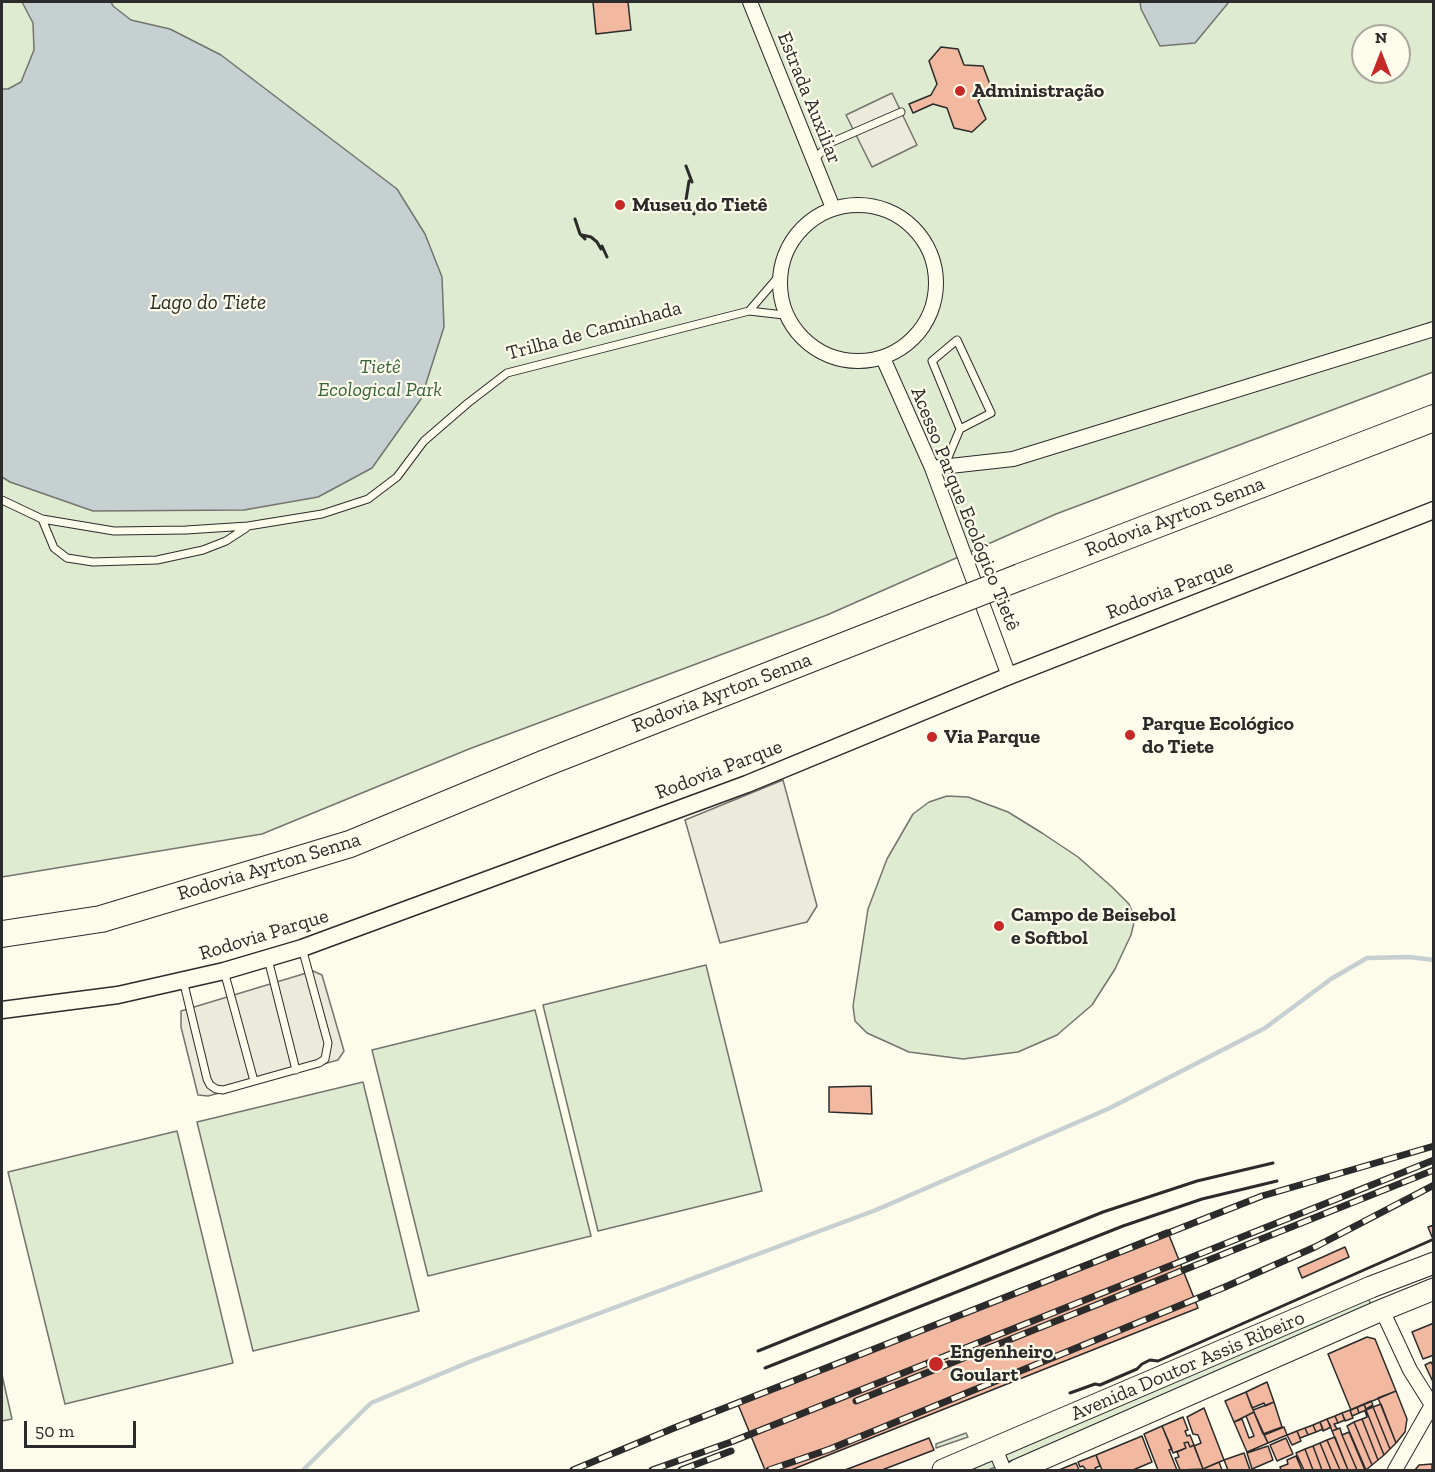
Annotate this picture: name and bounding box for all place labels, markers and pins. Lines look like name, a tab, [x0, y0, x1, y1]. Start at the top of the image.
place label: Administração	[972, 79, 1104, 103]
marker: Administração	[953, 84, 967, 98]
place label: Museu do Tietê	[632, 193, 767, 217]
marker: Museu do Tietê	[613, 198, 627, 212]
place label: Parque Ecológico do Tiete	[1142, 712, 1294, 759]
place label: Via Parque	[944, 725, 1040, 749]
marker: Parque Ecológico do Tiete	[1123, 728, 1137, 742]
marker: Via Parque	[925, 730, 939, 744]
place label: Campo de Beisebol e Softbol	[1011, 903, 1176, 950]
marker: Campo de Beisebol e Softbol	[992, 919, 1006, 933]
place label: Engenheiro Goulart	[950, 1340, 1053, 1387]
marker: Engenheiro Goulart	[927, 1355, 945, 1373]

